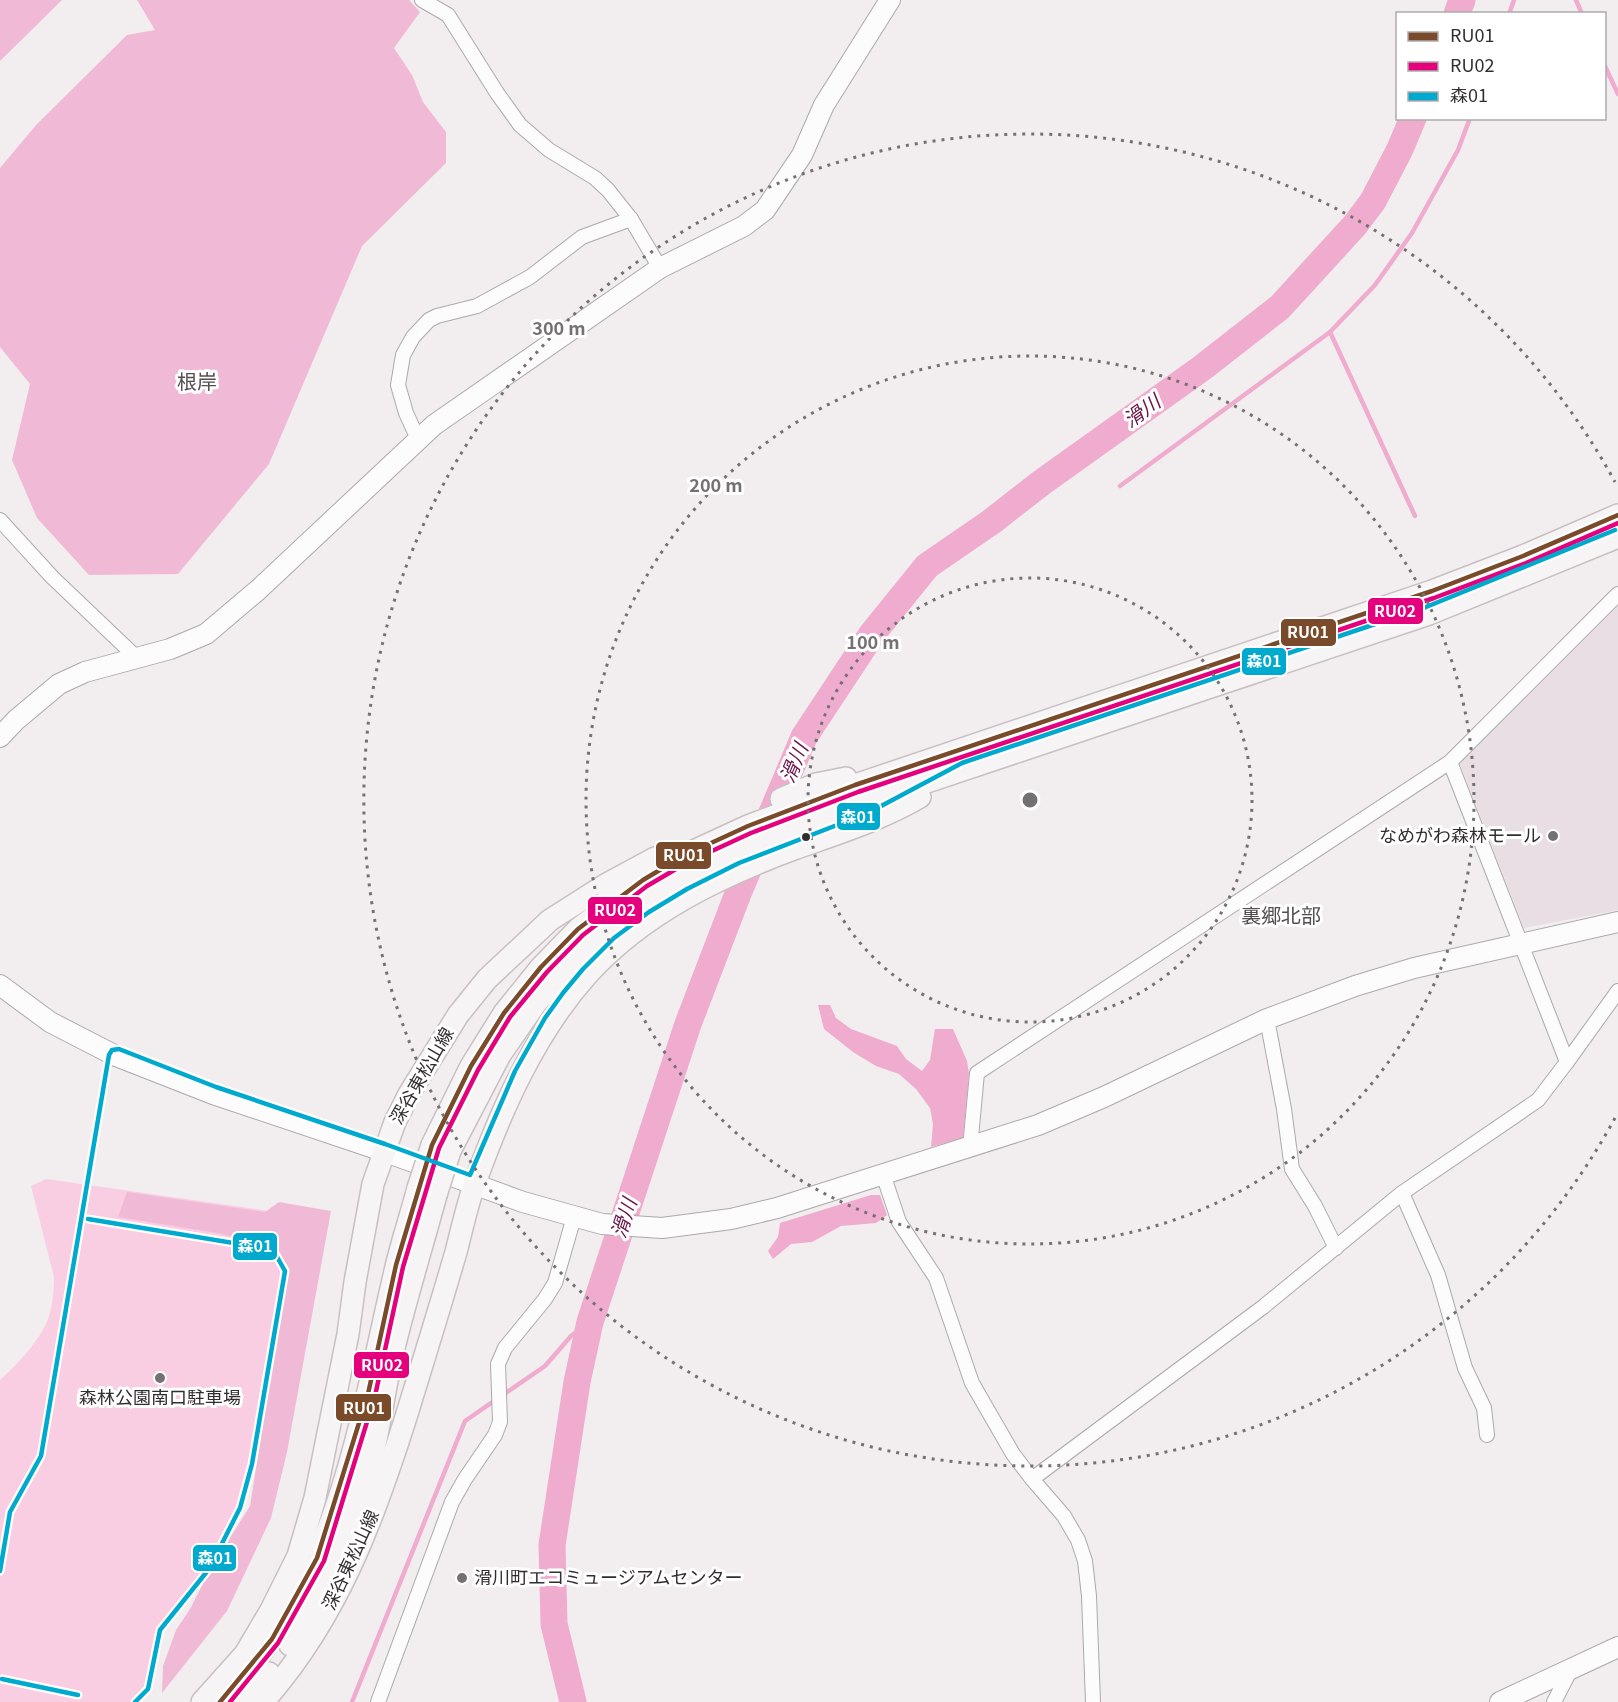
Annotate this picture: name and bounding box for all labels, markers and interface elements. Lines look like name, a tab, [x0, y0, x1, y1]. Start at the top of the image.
legend	[1396, 12, 1606, 120]
text: RU01	[1450, 21, 1494, 47]
text: RU02	[1450, 51, 1494, 77]
text: 森01	[1450, 81, 1488, 107]
text: 300 m	[532, 314, 586, 340]
district label: 根岸	[177, 366, 217, 395]
water label: 滑川	[1116, 385, 1167, 433]
text: 200 m	[689, 471, 743, 497]
line badge: RU02	[1367, 597, 1424, 625]
text: RU02	[1374, 598, 1416, 622]
line badge: RU01	[1280, 618, 1337, 647]
text: RU01	[1287, 619, 1329, 643]
text: 100 m	[846, 628, 900, 654]
line badge: 森01	[1241, 647, 1287, 676]
text: 森01	[1247, 648, 1281, 672]
water label: 滑川	[771, 736, 815, 786]
centre of rings	[1020, 790, 1040, 810]
line badge: 森01	[836, 802, 881, 831]
text: 森01	[841, 804, 875, 828]
place label: なめがわ森林モール	[1379, 821, 1541, 847]
marker: なめがわ森林モール	[1546, 829, 1560, 843]
unlabelled marker	[800, 831, 812, 843]
line badge: RU01	[655, 841, 712, 870]
text: RU01	[663, 842, 705, 866]
line badge: RU02	[587, 896, 643, 925]
text: RU02	[594, 897, 636, 921]
district label: 裏郷北部	[1241, 900, 1321, 929]
street label: 深谷東松山線	[382, 1022, 459, 1128]
water label: 滑川	[603, 1192, 643, 1241]
line badge: 森01	[232, 1232, 278, 1261]
text: 森01	[238, 1233, 272, 1257]
line badge: RU02	[353, 1351, 410, 1379]
text: RU02	[361, 1352, 403, 1376]
marker: 森林公園南口駐車場	[153, 1371, 167, 1385]
place label: 森林公園南口駐車場	[79, 1383, 241, 1409]
line badge: RU01	[335, 1393, 392, 1422]
text: RU01	[343, 1395, 385, 1419]
street label: 深谷東松山線	[315, 1505, 384, 1614]
line badge: 森01	[192, 1544, 237, 1572]
text: 森01	[198, 1545, 232, 1569]
place label: 滑川町エコミュージアムセンター	[474, 1563, 742, 1589]
marker: 滑川町エコミュージアムセンター	[455, 1571, 469, 1585]

